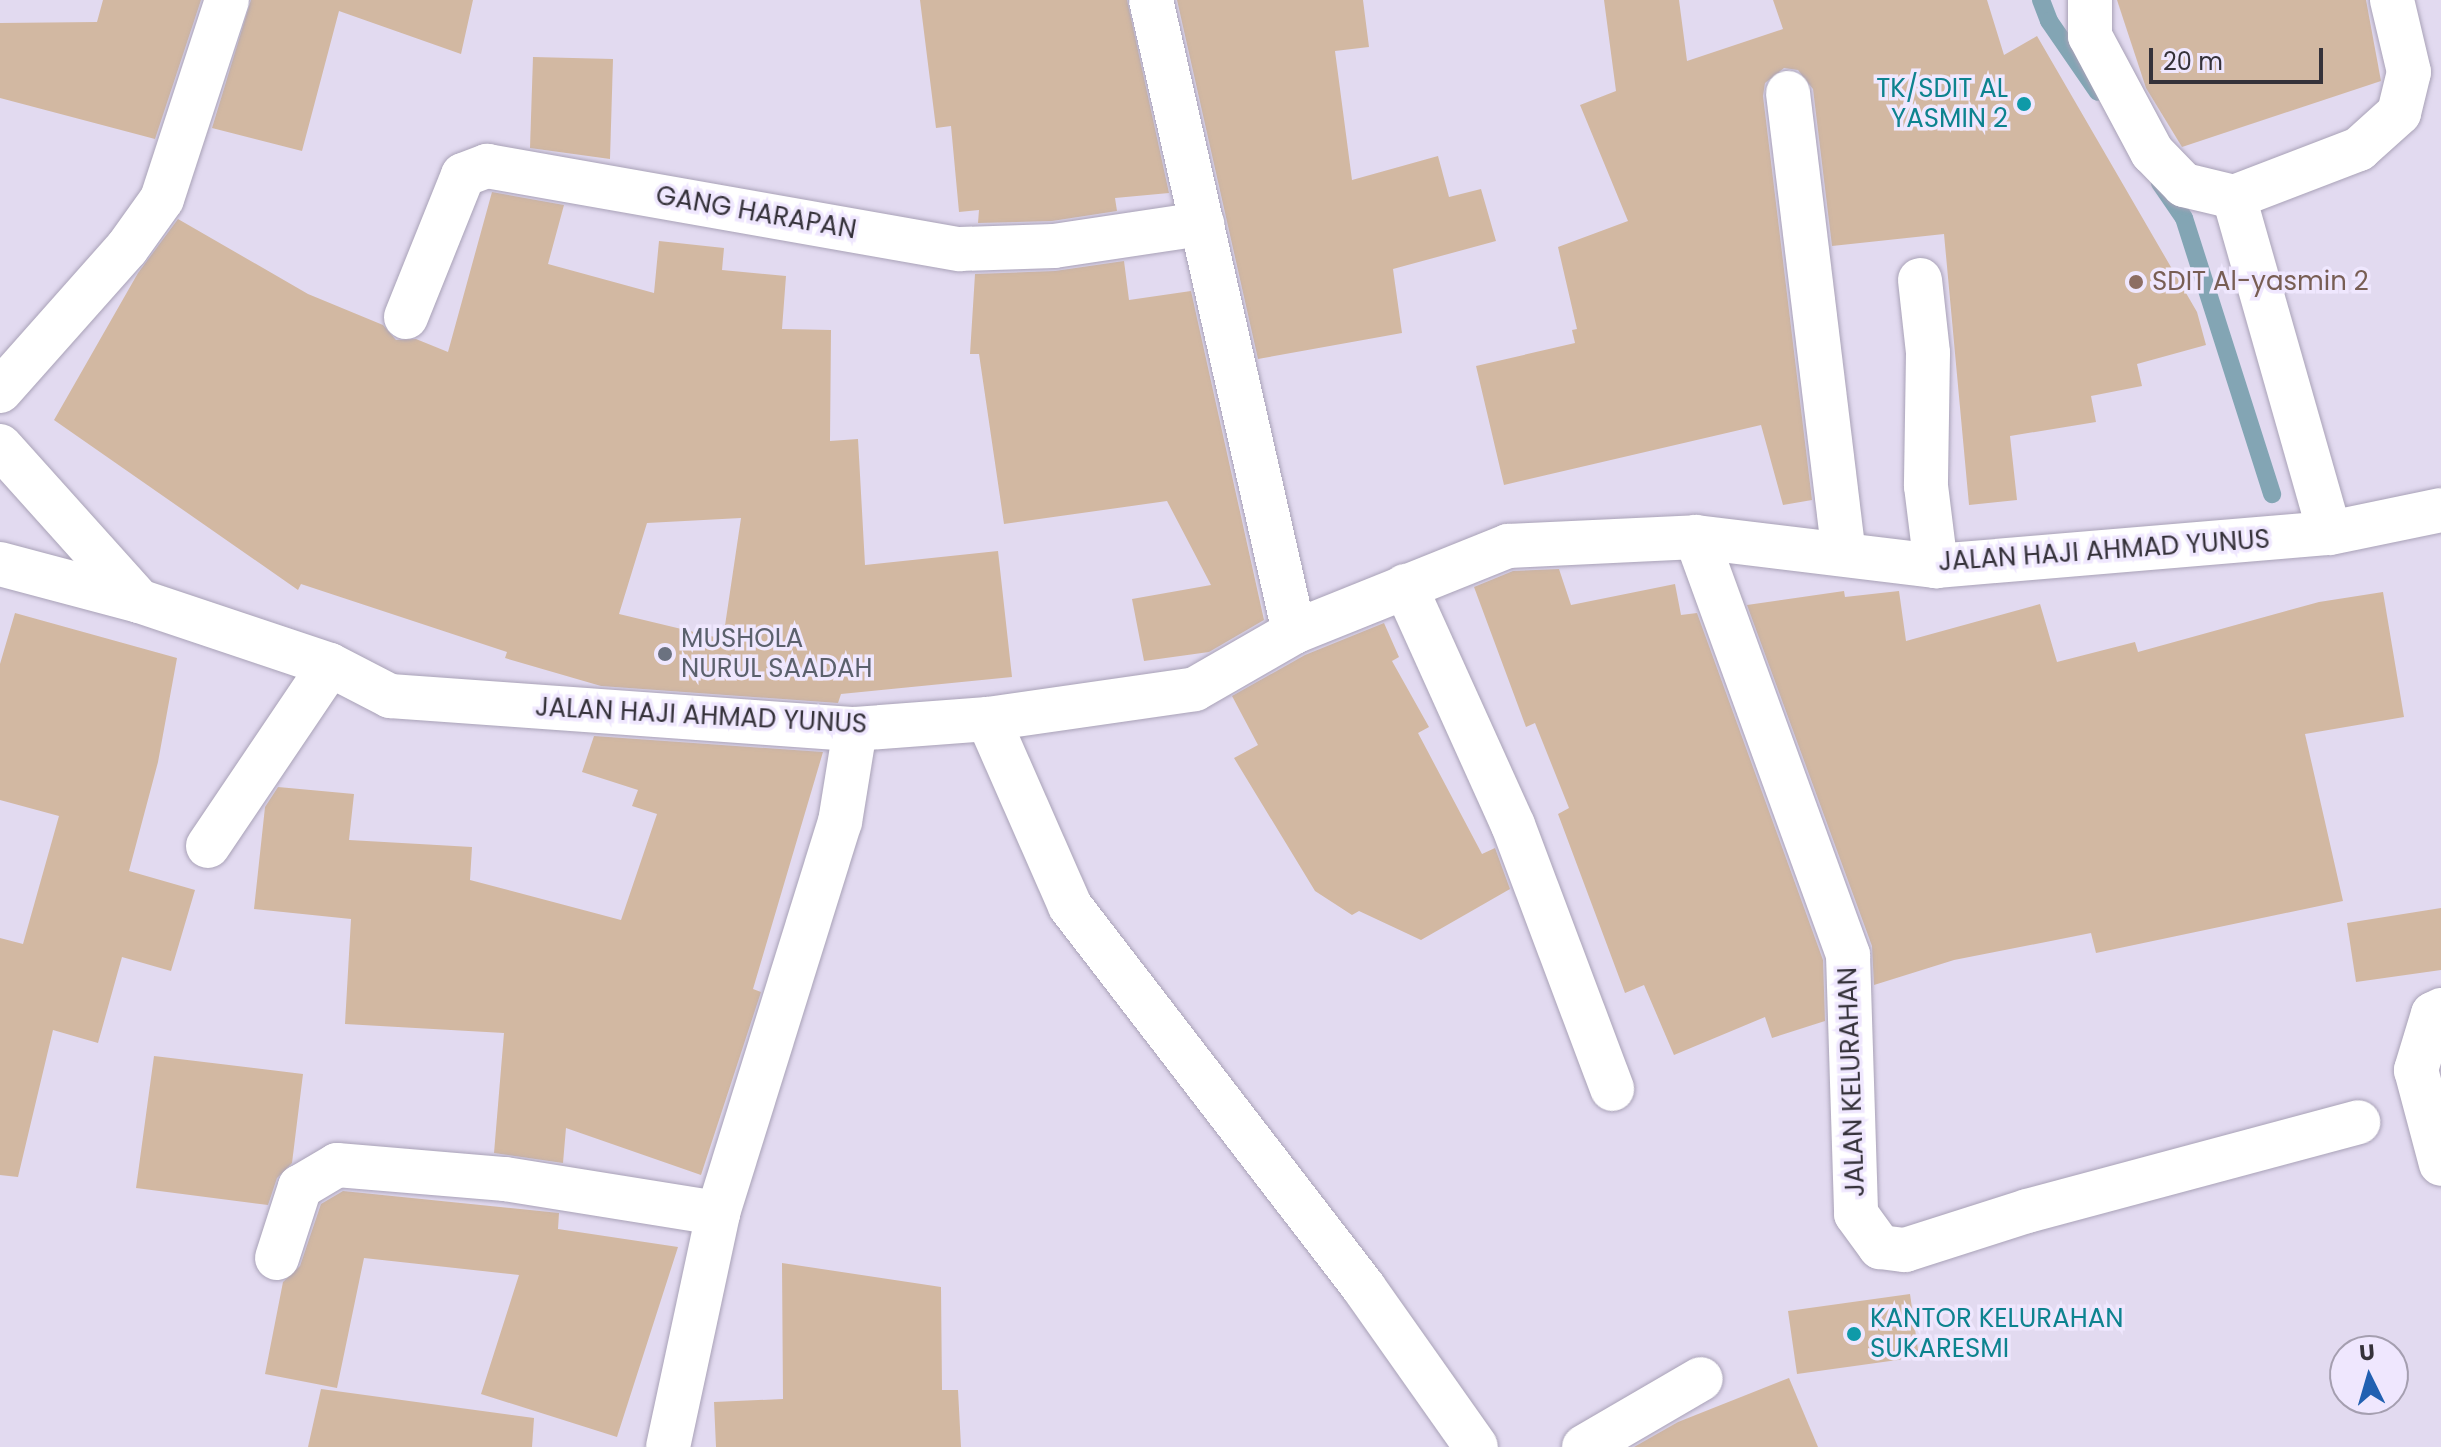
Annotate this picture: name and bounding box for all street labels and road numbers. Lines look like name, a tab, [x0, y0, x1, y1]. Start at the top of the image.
street label: GANG HARAPAN	[653, 180, 859, 246]
street label: JALAN HAJI AHMAD YUNUS	[1937, 524, 2271, 578]
street label: JALAN HAJI AHMAD YUNUS	[534, 692, 868, 740]
street label: JALAN KELURAHAN	[1832, 966, 1872, 1198]

